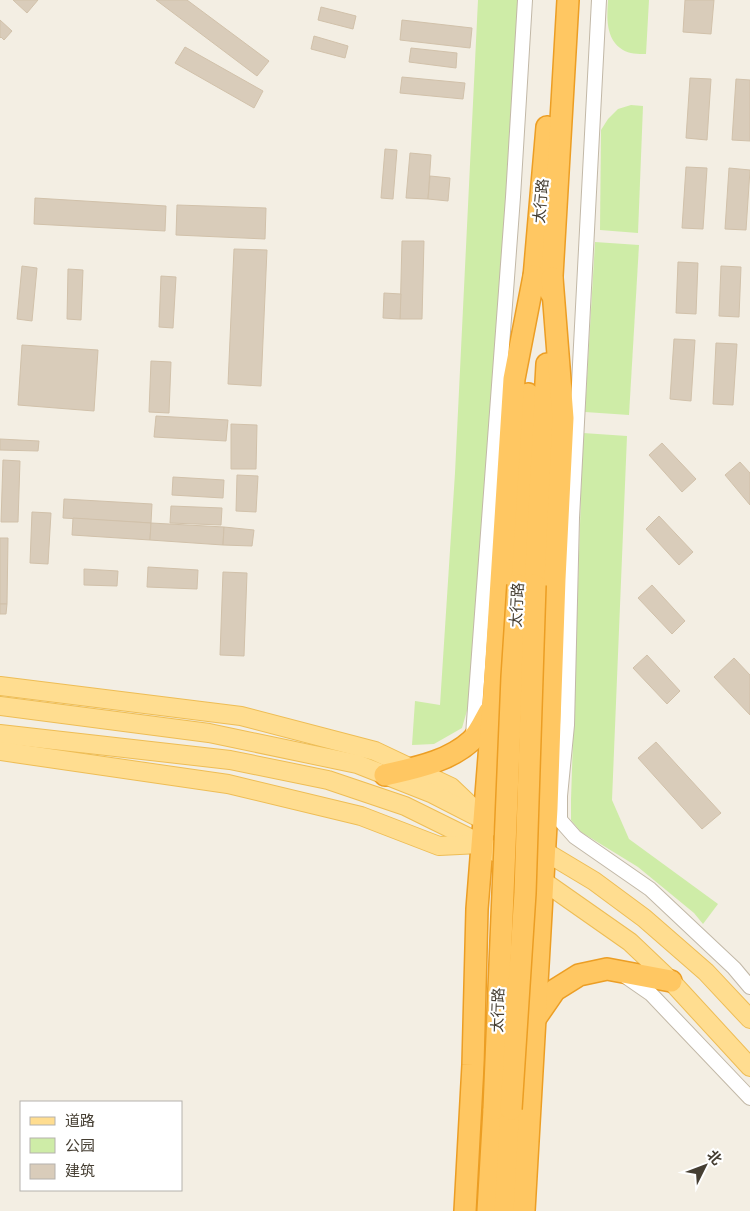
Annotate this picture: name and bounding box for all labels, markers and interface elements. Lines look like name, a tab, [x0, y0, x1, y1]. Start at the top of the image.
street label: 太行路	[530, 178, 552, 224]
street label: 太行路	[507, 582, 527, 628]
street label: 太行路	[488, 987, 508, 1033]
legend	[20, 1101, 182, 1191]
text: 道路	[65, 1112, 95, 1130]
text: 公园	[65, 1137, 95, 1155]
north arrow	[680, 1141, 730, 1191]
text: 北	[703, 1147, 725, 1169]
text: 建筑	[65, 1162, 95, 1180]

